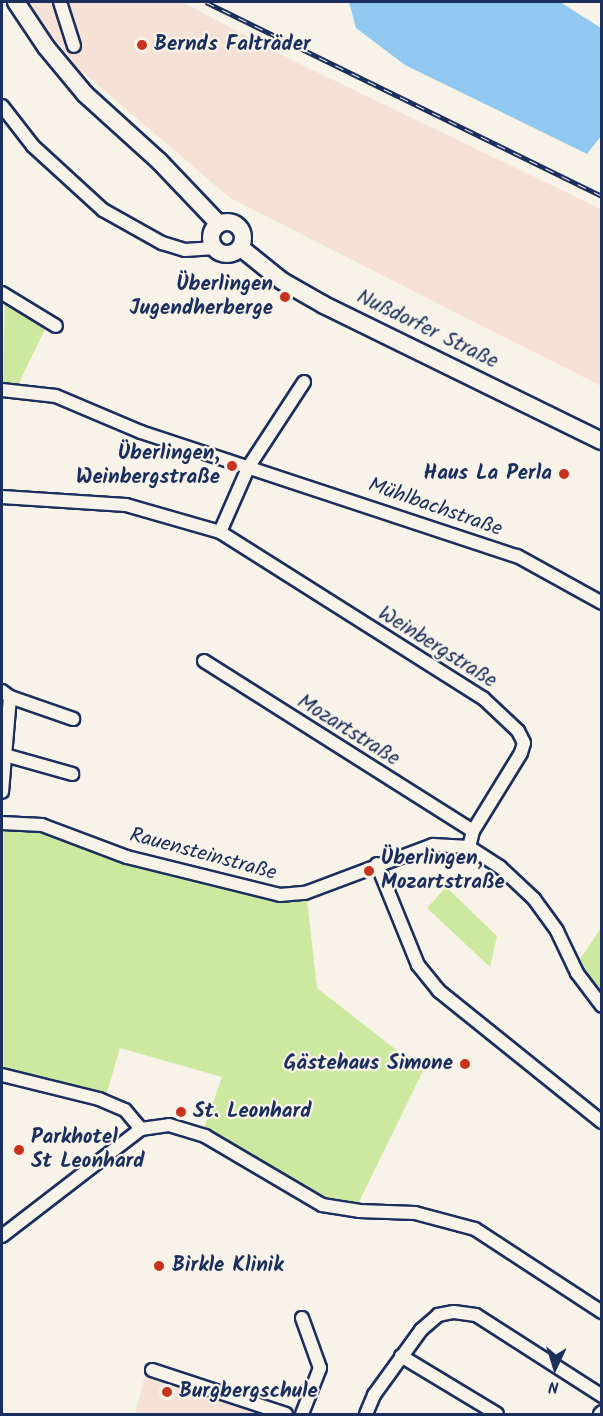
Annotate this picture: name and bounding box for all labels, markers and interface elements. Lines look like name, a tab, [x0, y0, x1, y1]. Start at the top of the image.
place label: Bernds Falträder	[154, 32, 311, 58]
marker: Bernds Falträder	[135, 38, 149, 52]
place label: Überlingen Jugendherberge	[130, 272, 273, 322]
street label: Nußdorfer Straße	[352, 285, 502, 375]
marker: Überlingen Jugendherberge	[278, 290, 292, 304]
place label: Überlingen, Weinbergstraße	[76, 441, 220, 491]
marker: Überlingen, Weinbergstraße	[225, 459, 239, 473]
place label: Haus La Perla	[424, 461, 552, 487]
marker: Haus La Perla	[557, 467, 571, 481]
street label: Mühlbachstraße	[365, 473, 505, 543]
street label: Weinbergstraße	[373, 602, 501, 694]
street label: Mozartstraße	[292, 690, 404, 772]
street label: Rauensteinstraße	[127, 823, 279, 887]
place label: Überlingen, Mozartstraße	[381, 846, 505, 896]
marker: Überlingen, Mozartstraße	[362, 864, 376, 878]
place label: Gästehaus Simone	[284, 1051, 453, 1077]
marker: Gästehaus Simone	[458, 1057, 472, 1071]
place label: St. Leonhard	[193, 1099, 312, 1125]
marker: St. Leonhard	[174, 1105, 188, 1119]
place label: Parkhotel St Leonhard	[31, 1125, 145, 1175]
marker: Parkhotel St Leonhard	[12, 1143, 26, 1157]
place label: Birkle Klinik	[172, 1253, 284, 1279]
marker: Birkle Klinik	[150, 1257, 168, 1275]
north arrow	[525, 1338, 585, 1398]
text: N	[548, 1374, 560, 1399]
place label: Burgbergschule	[179, 1379, 318, 1405]
marker: Burgbergschule	[160, 1385, 174, 1399]

